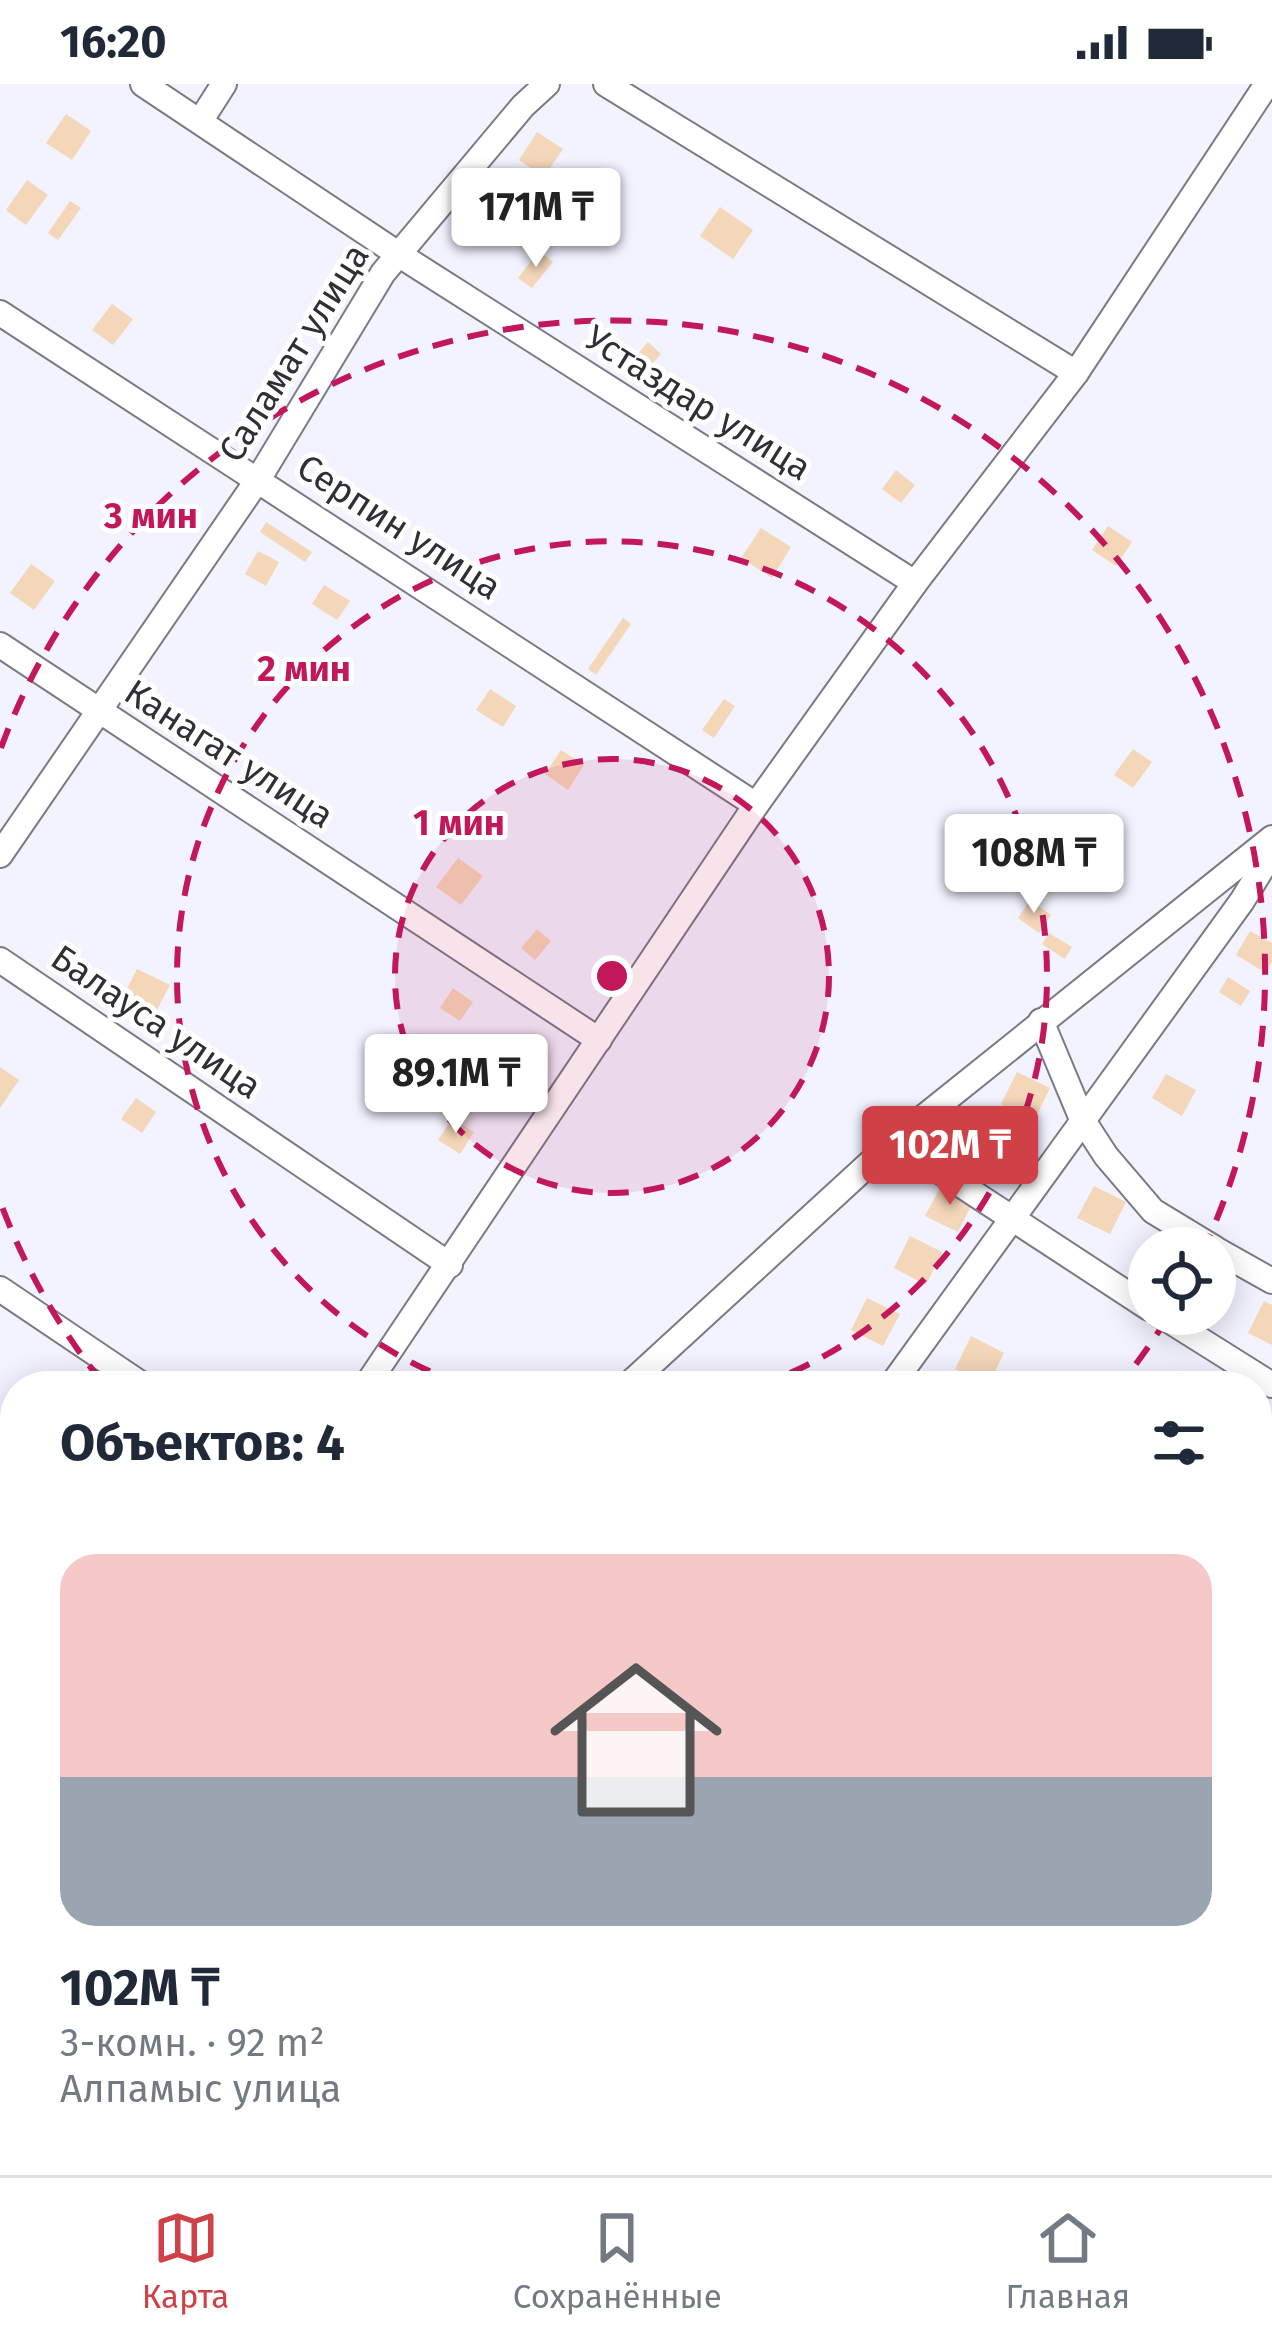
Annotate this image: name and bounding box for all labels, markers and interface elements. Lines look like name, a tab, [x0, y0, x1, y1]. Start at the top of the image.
text: 16:20	[60, 15, 167, 69]
pin: 171M ₸	[438, 168, 634, 270]
text: 171M ₸	[478, 184, 594, 230]
street label: Саламат улица	[209, 236, 379, 470]
street label: Устаздар улица	[577, 316, 819, 490]
street label: Серпин улица	[289, 445, 509, 609]
text: 3 мин	[103, 494, 198, 538]
text: 2 мин	[257, 647, 351, 691]
street label: Канагат улица	[116, 670, 342, 838]
text: 1 мин	[413, 801, 505, 845]
pin: 108M ₸	[936, 814, 1132, 916]
text: 108M ₸	[972, 830, 1096, 876]
street label: Балауса улица	[43, 936, 269, 1108]
centre of rings	[591, 955, 633, 997]
pin: 89.1M ₸	[345, 1034, 567, 1136]
text: 89.1M ₸	[392, 1050, 520, 1096]
pin: 102M ₸	[852, 1106, 1048, 1208]
text: 102M ₸	[889, 1122, 1011, 1168]
map controls	[1128, 1227, 1236, 1335]
button: locate	[1128, 1227, 1236, 1335]
icon: filters	[1146, 1410, 1212, 1476]
text: Объектов: 4	[60, 1412, 345, 1474]
icon: home	[528, 1632, 744, 1848]
text: 102M ₸	[60, 1957, 219, 2019]
text: 3-комн. · 92 m²	[60, 2020, 325, 2066]
text: Алпамыс улица	[60, 2066, 341, 2112]
tab: Карта	[142, 2205, 229, 2317]
tab: Сохранённые	[513, 2205, 722, 2317]
tab: Главная	[1005, 2205, 1130, 2317]

